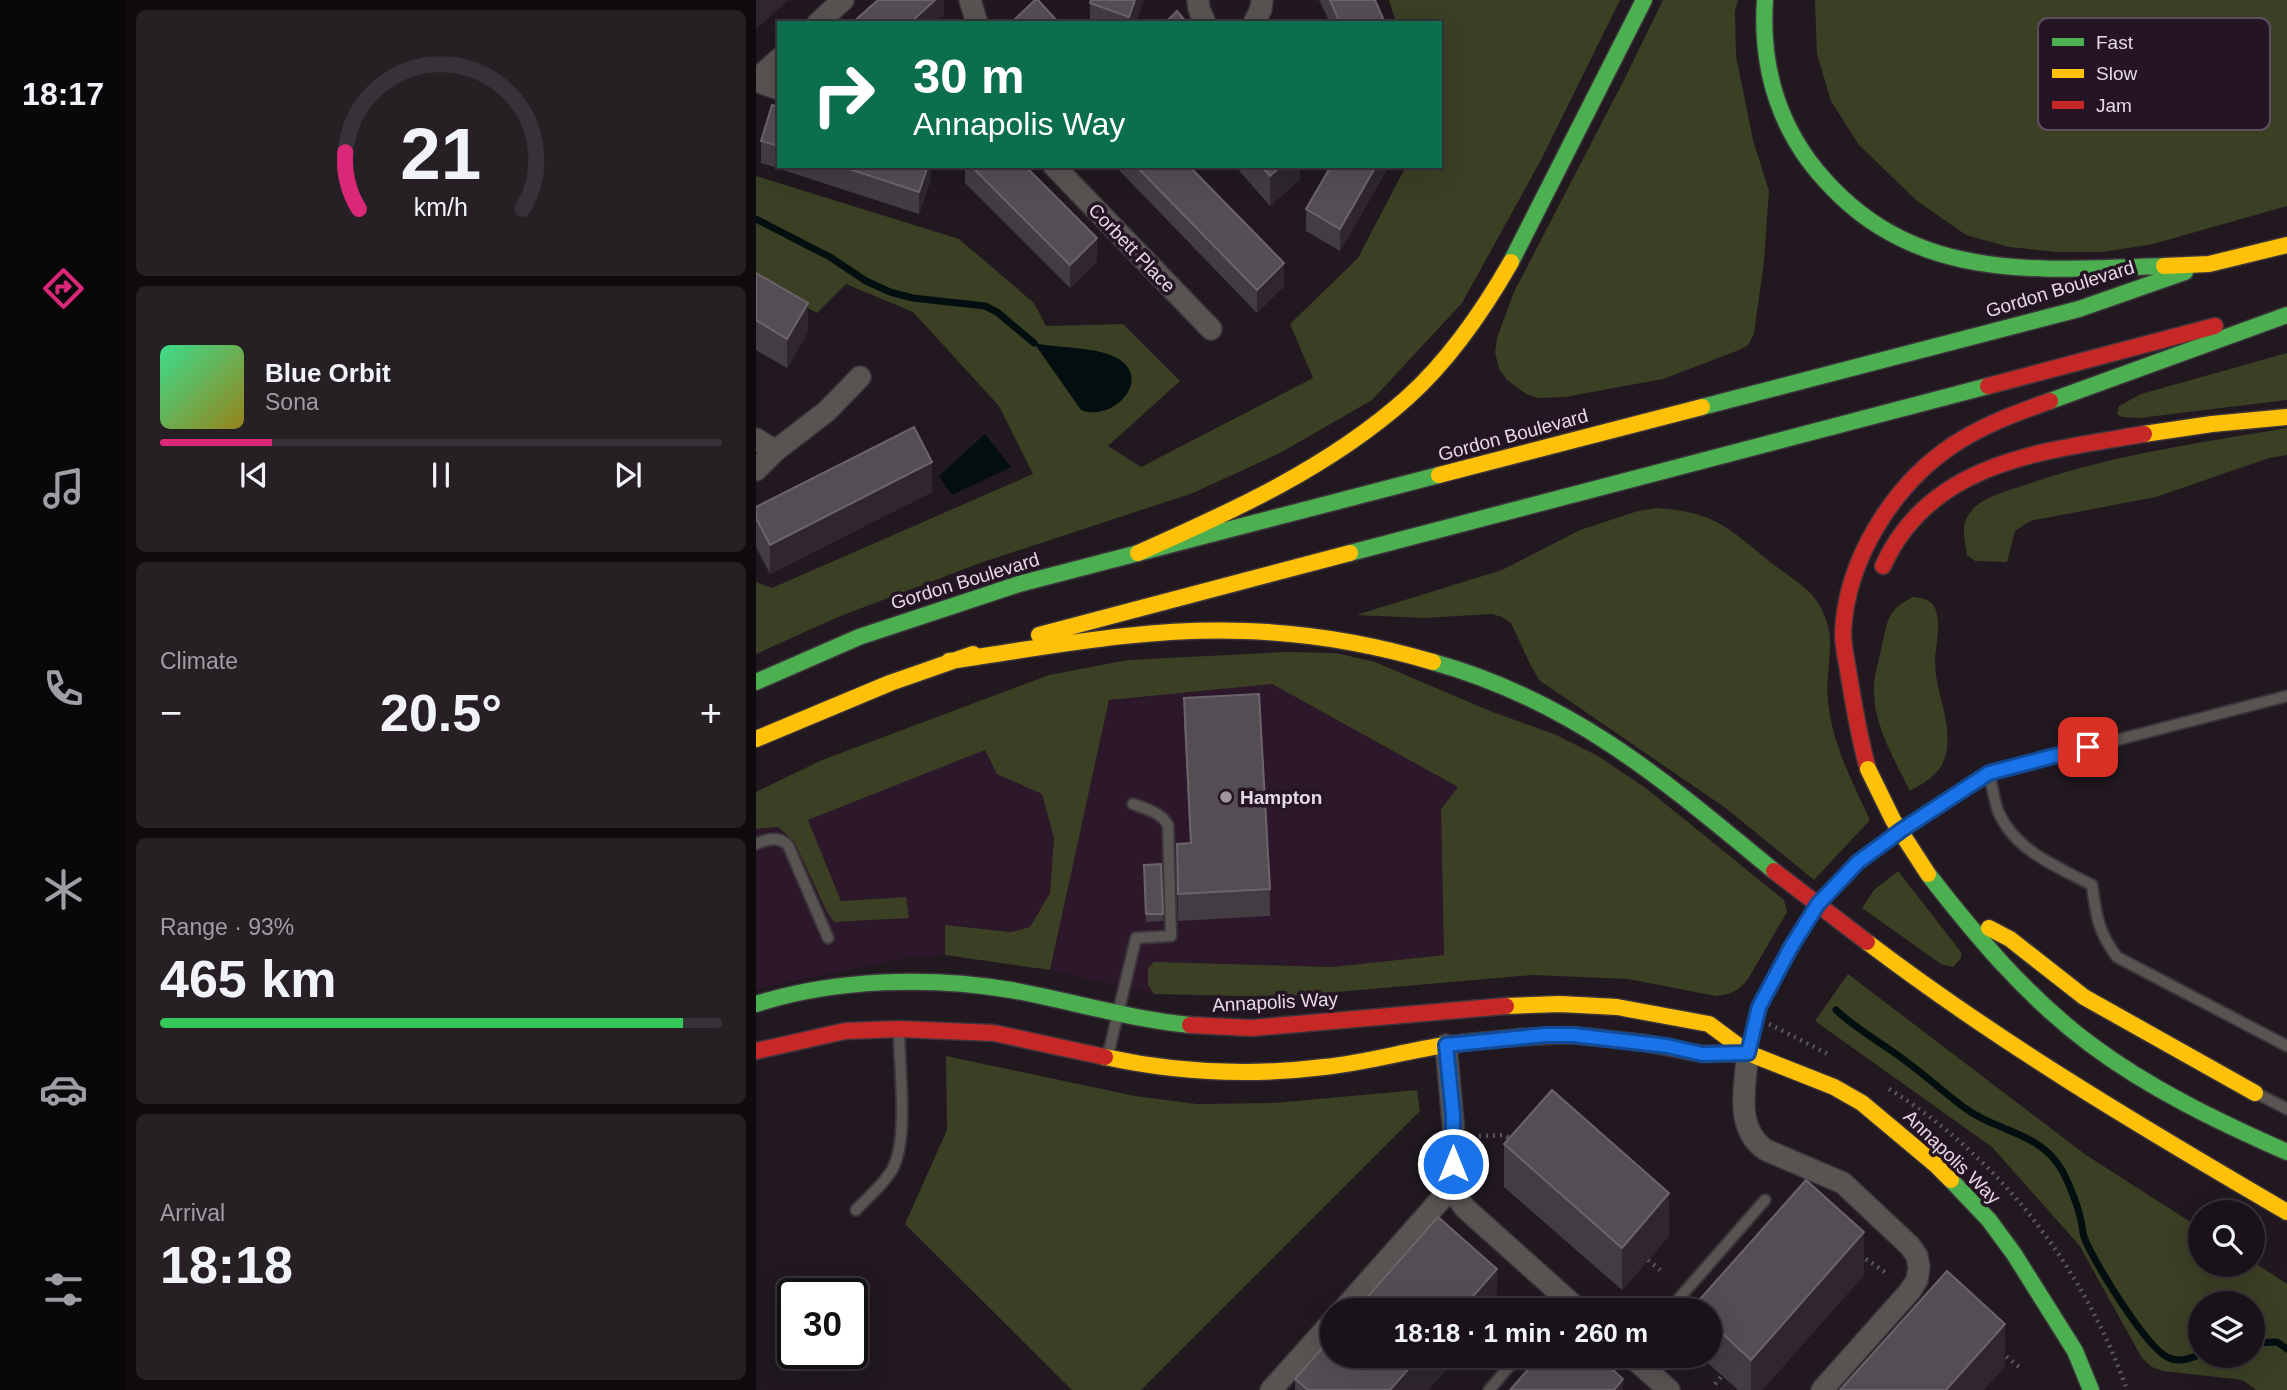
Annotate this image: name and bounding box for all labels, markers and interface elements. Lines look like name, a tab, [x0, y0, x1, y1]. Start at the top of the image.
legend	[2038, 18, 2270, 130]
text: Fast	[2096, 32, 2134, 53]
icon: right	[798, 49, 889, 140]
text: 30 m	[913, 49, 1025, 103]
text: Slow	[2096, 63, 2137, 84]
text: 18:17	[22, 76, 104, 112]
text: Jam	[2096, 95, 2132, 116]
text: Annapolis Way	[913, 106, 1125, 142]
text: 21	[401, 113, 481, 194]
text: km/h	[414, 193, 468, 221]
street label: Corbett Place	[1084, 199, 1180, 297]
street label: Gordon Boulevard	[1983, 256, 2137, 322]
icon: directions	[39, 264, 88, 313]
text: Blue Orbit	[265, 358, 391, 388]
text: Sona	[265, 389, 319, 415]
street label: Gordon Boulevard	[1436, 405, 1590, 465]
icon: previous	[235, 456, 273, 494]
icon: pause	[422, 456, 460, 494]
icon: next	[609, 456, 647, 494]
icon: music	[39, 464, 88, 513]
street label: Gordon Boulevard	[888, 548, 1042, 614]
text: Climate	[160, 648, 238, 674]
icon: phone	[39, 664, 88, 713]
text: 20.5°	[380, 684, 502, 742]
text: −	[160, 692, 182, 734]
text: +	[700, 692, 722, 734]
pin	[2058, 717, 2118, 777]
icon: arrive	[2069, 728, 2107, 766]
place label: Hampton	[1240, 787, 1322, 808]
marker: Hampton	[1218, 789, 1234, 805]
icon: climate	[39, 865, 88, 914]
text: Range · 93%	[160, 914, 294, 940]
text: 465 km	[160, 950, 336, 1008]
street label: Annapolis Way	[1212, 988, 1339, 1016]
icon: car	[39, 1065, 88, 1114]
street label: Annapolis Way	[1899, 1106, 2005, 1209]
position arrow	[1416, 1127, 1490, 1201]
text: Arrival	[160, 1200, 225, 1226]
map controls	[2188, 1200, 2265, 1368]
button: search	[2188, 1200, 2265, 1277]
text: 18:18	[160, 1236, 293, 1294]
icon: filters	[39, 1265, 88, 1314]
speed limit sign: 30	[777, 1278, 868, 1369]
button: layers	[2188, 1291, 2265, 1368]
text: 18:18 · 1 min · 260 m	[1394, 1318, 1648, 1348]

